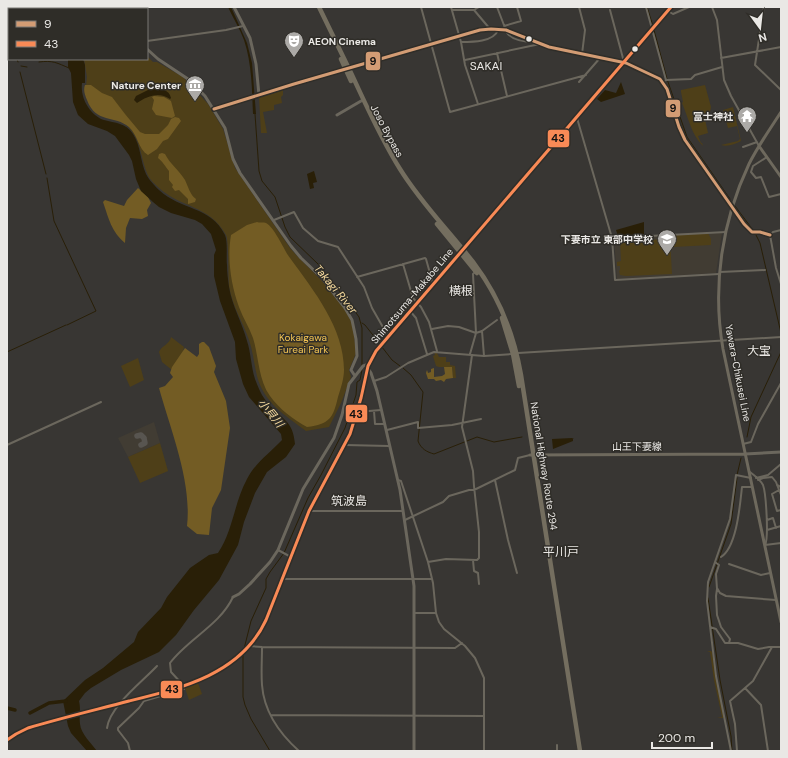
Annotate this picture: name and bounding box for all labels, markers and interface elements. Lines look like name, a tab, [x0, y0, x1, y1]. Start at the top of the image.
legend	[8, 8, 148, 60]
north arrow	[740, 8, 780, 48]
text: 9	[44, 16, 52, 32]
theatre icon: AEON Cinema	[283, 30, 305, 58]
text: N	[757, 30, 768, 45]
unlabelled marker	[524, 34, 534, 44]
place label: AEON Cinema	[308, 35, 376, 48]
text: 43	[44, 36, 58, 52]
unlabelled marker	[630, 44, 640, 54]
line badge: 9	[365, 51, 381, 71]
text: 9	[370, 54, 377, 68]
district label: SAKAI	[470, 58, 502, 74]
museum icon: Nature Center	[184, 74, 206, 102]
place label: Nature Center	[111, 79, 181, 92]
line badge: 9	[665, 99, 681, 118]
text: 9	[670, 101, 677, 115]
street label: Joso Bypass	[368, 102, 406, 160]
temple icon: 富士神社	[736, 105, 758, 133]
place label: 富士神社	[693, 110, 734, 123]
line badge: 43	[547, 129, 570, 148]
text: 43	[551, 131, 565, 145]
school or university icon: 下妻市立 東部中学校	[656, 228, 678, 256]
place label: 下妻市立 東部中学校	[561, 233, 653, 246]
street label: Shimotsuma-Makabe Line	[368, 245, 456, 347]
water label: Takagi River	[311, 261, 361, 317]
district label: 横根	[449, 283, 473, 299]
street label: Yawara-Chikusei Line	[722, 323, 754, 423]
park label: Kokaigawa Fureai Park	[278, 331, 328, 356]
district label: 大宝	[747, 343, 771, 359]
water label: 小貝川	[255, 396, 287, 431]
street label: National Highway Route 294	[527, 401, 561, 531]
line badge: 43	[345, 404, 368, 423]
text: 43	[349, 407, 363, 421]
street label: 山王下妻線	[612, 440, 662, 453]
district label: 筑波島	[331, 493, 367, 509]
district label: 平川戸	[543, 544, 579, 560]
line badge: 43	[160, 680, 183, 699]
text: 43	[165, 682, 179, 696]
scale bar	[652, 724, 712, 750]
text: 200 m	[658, 730, 695, 746]

